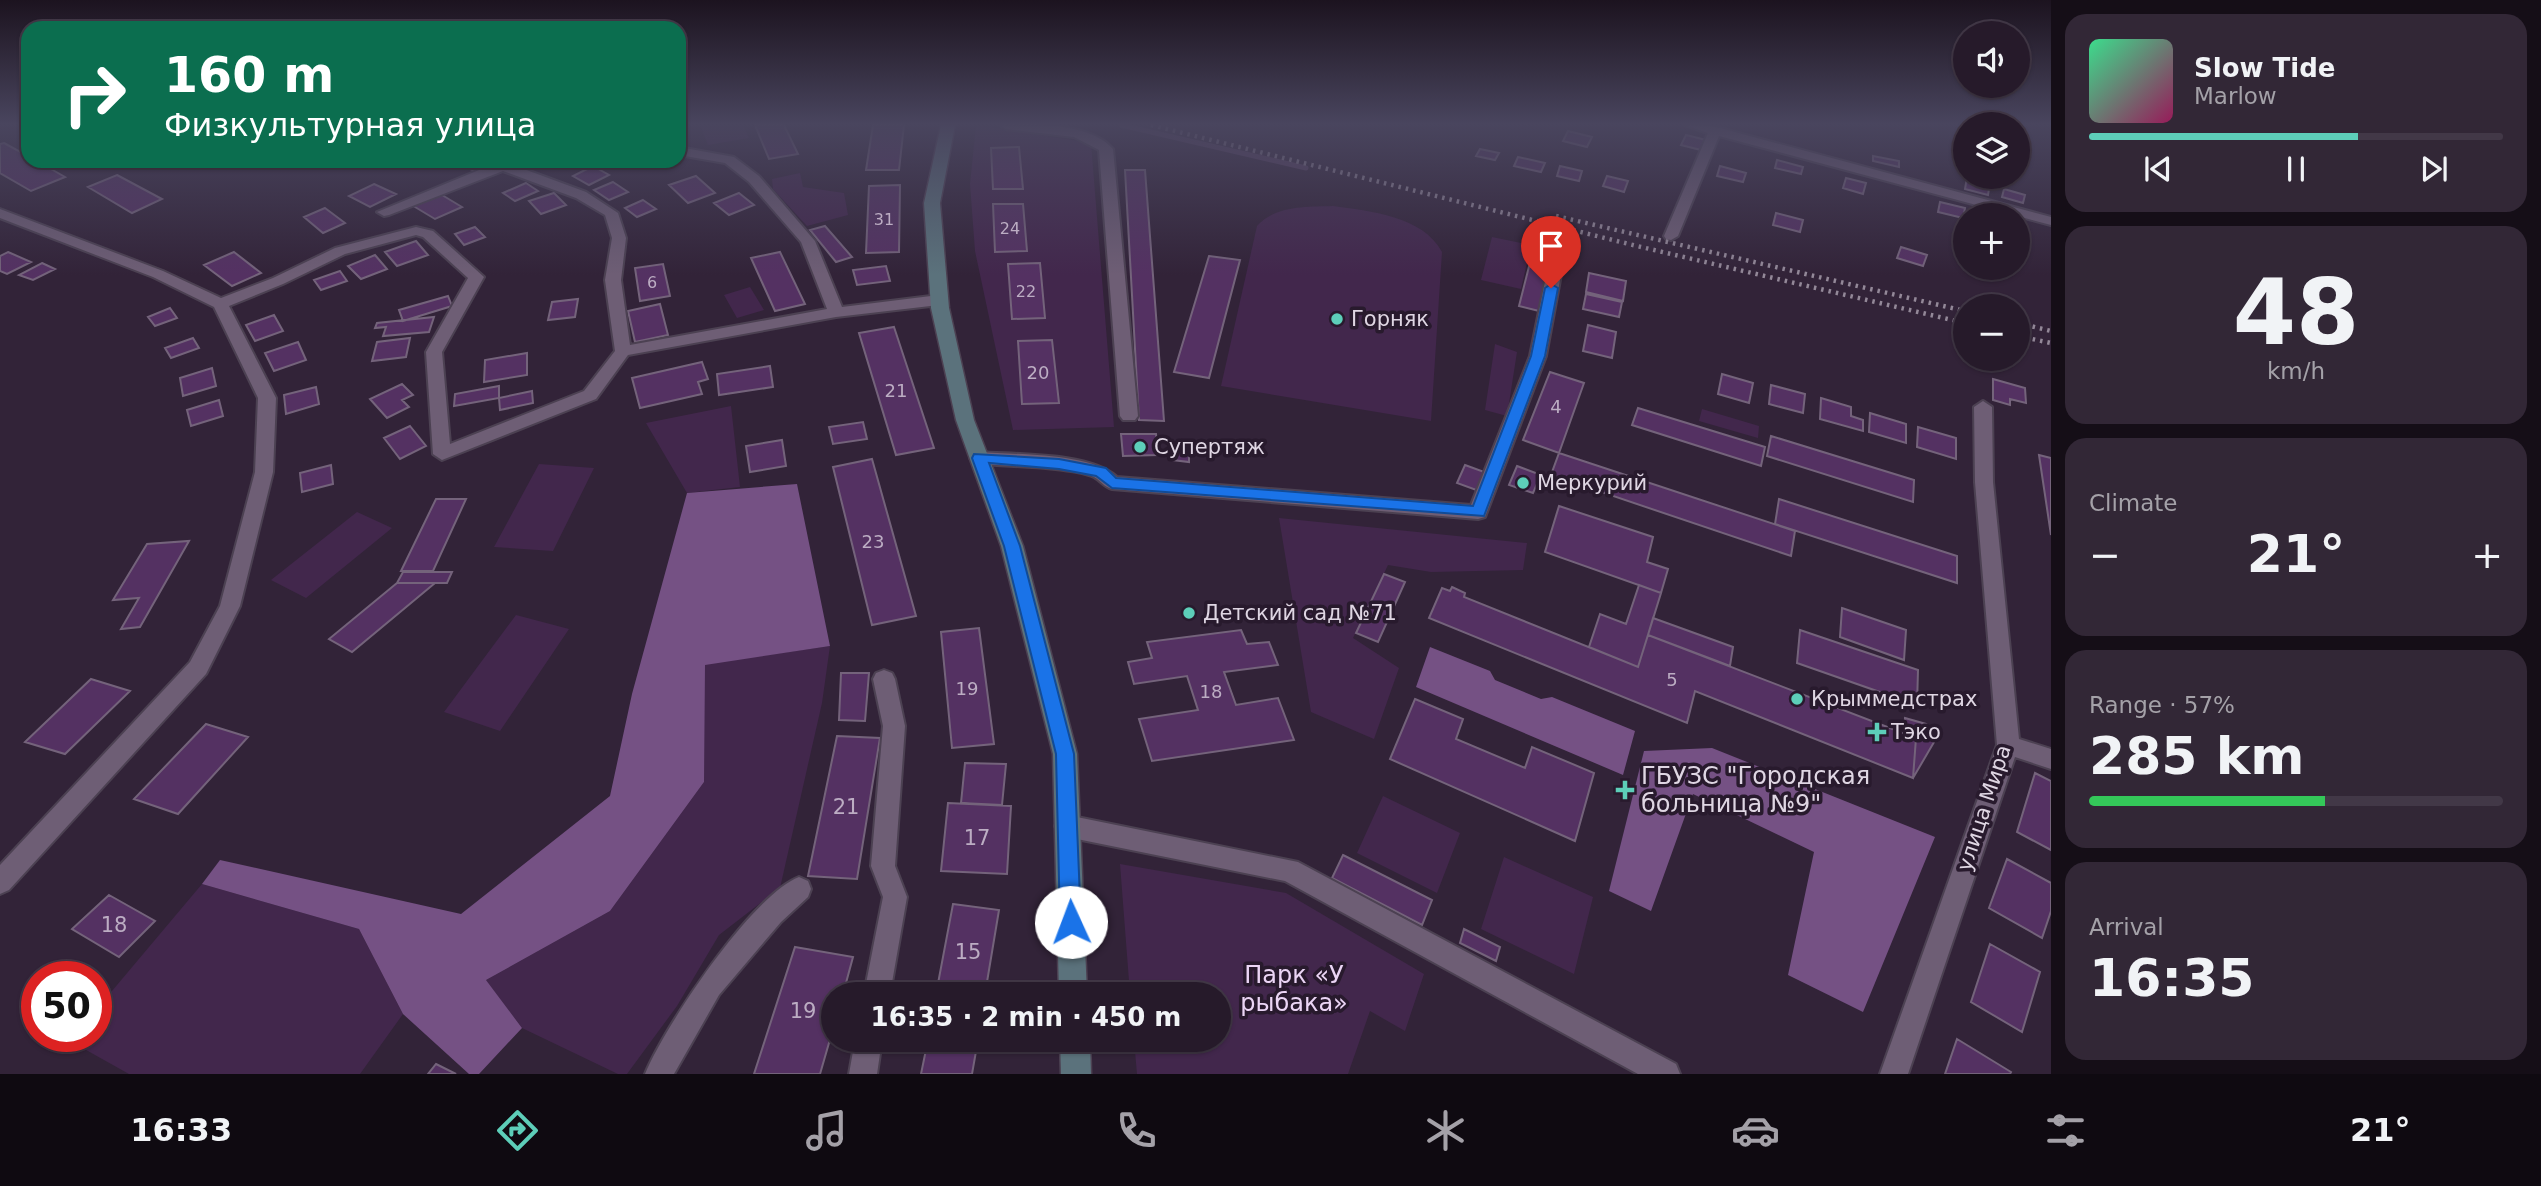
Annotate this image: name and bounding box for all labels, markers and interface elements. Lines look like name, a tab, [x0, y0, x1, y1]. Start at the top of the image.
map controls	[1953, 21, 2030, 371]
button: sound	[1953, 21, 2030, 98]
text: 160 m	[164, 47, 334, 104]
icon: right	[49, 49, 140, 140]
text: Slow Tide	[2194, 53, 2335, 83]
text: Marlow	[2194, 83, 2277, 109]
text: Физкультурная улица	[164, 106, 536, 144]
button: layers	[1953, 112, 2030, 189]
icon: previous	[2139, 150, 2177, 188]
icon: pause	[2277, 150, 2315, 188]
icon: next	[2415, 150, 2453, 188]
button: +	[1953, 203, 2030, 280]
house number: 31	[874, 210, 894, 229]
pin	[1521, 216, 1581, 288]
house number: 24	[1000, 219, 1020, 238]
icon: arrive	[1532, 227, 1570, 265]
text: 48	[2233, 260, 2359, 365]
house number: 6	[647, 273, 657, 292]
house number: 22	[1016, 282, 1036, 301]
button: −	[1953, 294, 2030, 371]
place label: Горняк	[1351, 307, 1429, 331]
marker: Горняк	[1329, 311, 1345, 327]
text: km/h	[2267, 358, 2325, 384]
house number: 20	[1027, 362, 1049, 383]
house number: 21	[885, 380, 907, 401]
house number: 4	[1550, 396, 1562, 417]
place label: Супертяж	[1154, 435, 1265, 459]
marker: Супертяж	[1132, 439, 1148, 455]
place label: Меркурий	[1537, 471, 1647, 495]
marker: Меркурий	[1515, 475, 1531, 491]
text: Climate	[2089, 490, 2178, 516]
text: 21°	[2247, 524, 2345, 584]
house number: 23	[862, 531, 884, 552]
text: −	[2089, 533, 2121, 577]
text: +	[2471, 533, 2503, 577]
place label: Детский сад №71	[1203, 601, 1397, 625]
marker: Детский сад №71	[1181, 605, 1197, 621]
house number: 5	[1666, 669, 1678, 690]
house number: 19	[956, 678, 978, 699]
house number: 18	[1200, 681, 1222, 702]
place label: Крыммедстрах	[1811, 687, 1977, 711]
marker: Крыммедстрах	[1789, 691, 1805, 707]
text: Range · 57%	[2089, 692, 2235, 718]
place label: Тэко	[1890, 720, 1941, 744]
marker: Тэко	[1869, 724, 1885, 740]
text: 285 km	[2089, 726, 2304, 786]
street label: улица Мира	[1952, 742, 2016, 874]
place label: ГБУЗС "Городская больница №9"	[1641, 762, 1870, 818]
marker: ГБУЗС "Городская больница №9"	[1615, 780, 1635, 800]
house number: 21	[833, 795, 859, 819]
house number: 17	[964, 826, 990, 850]
position arrow	[1034, 885, 1108, 959]
house number: 18	[101, 913, 127, 937]
text: Arrival	[2089, 914, 2164, 940]
house number: 15	[955, 940, 981, 964]
text: 16:35	[2089, 948, 2255, 1008]
speed limit sign: 50	[21, 961, 112, 1052]
park label: Парк «У рыбака»	[1240, 961, 1348, 1017]
house number: 19	[790, 999, 816, 1023]
text: 16:35 · 2 min · 450 m	[871, 1002, 1181, 1032]
icon: directions	[493, 1106, 542, 1155]
icon: music	[802, 1106, 851, 1155]
icon: phone	[1112, 1106, 1161, 1155]
icon: climate	[1421, 1106, 1470, 1155]
icon: car	[1731, 1106, 1780, 1155]
icon: filters	[2041, 1106, 2090, 1155]
text: 16:33	[130, 1111, 232, 1149]
text: 21°	[2350, 1111, 2411, 1149]

